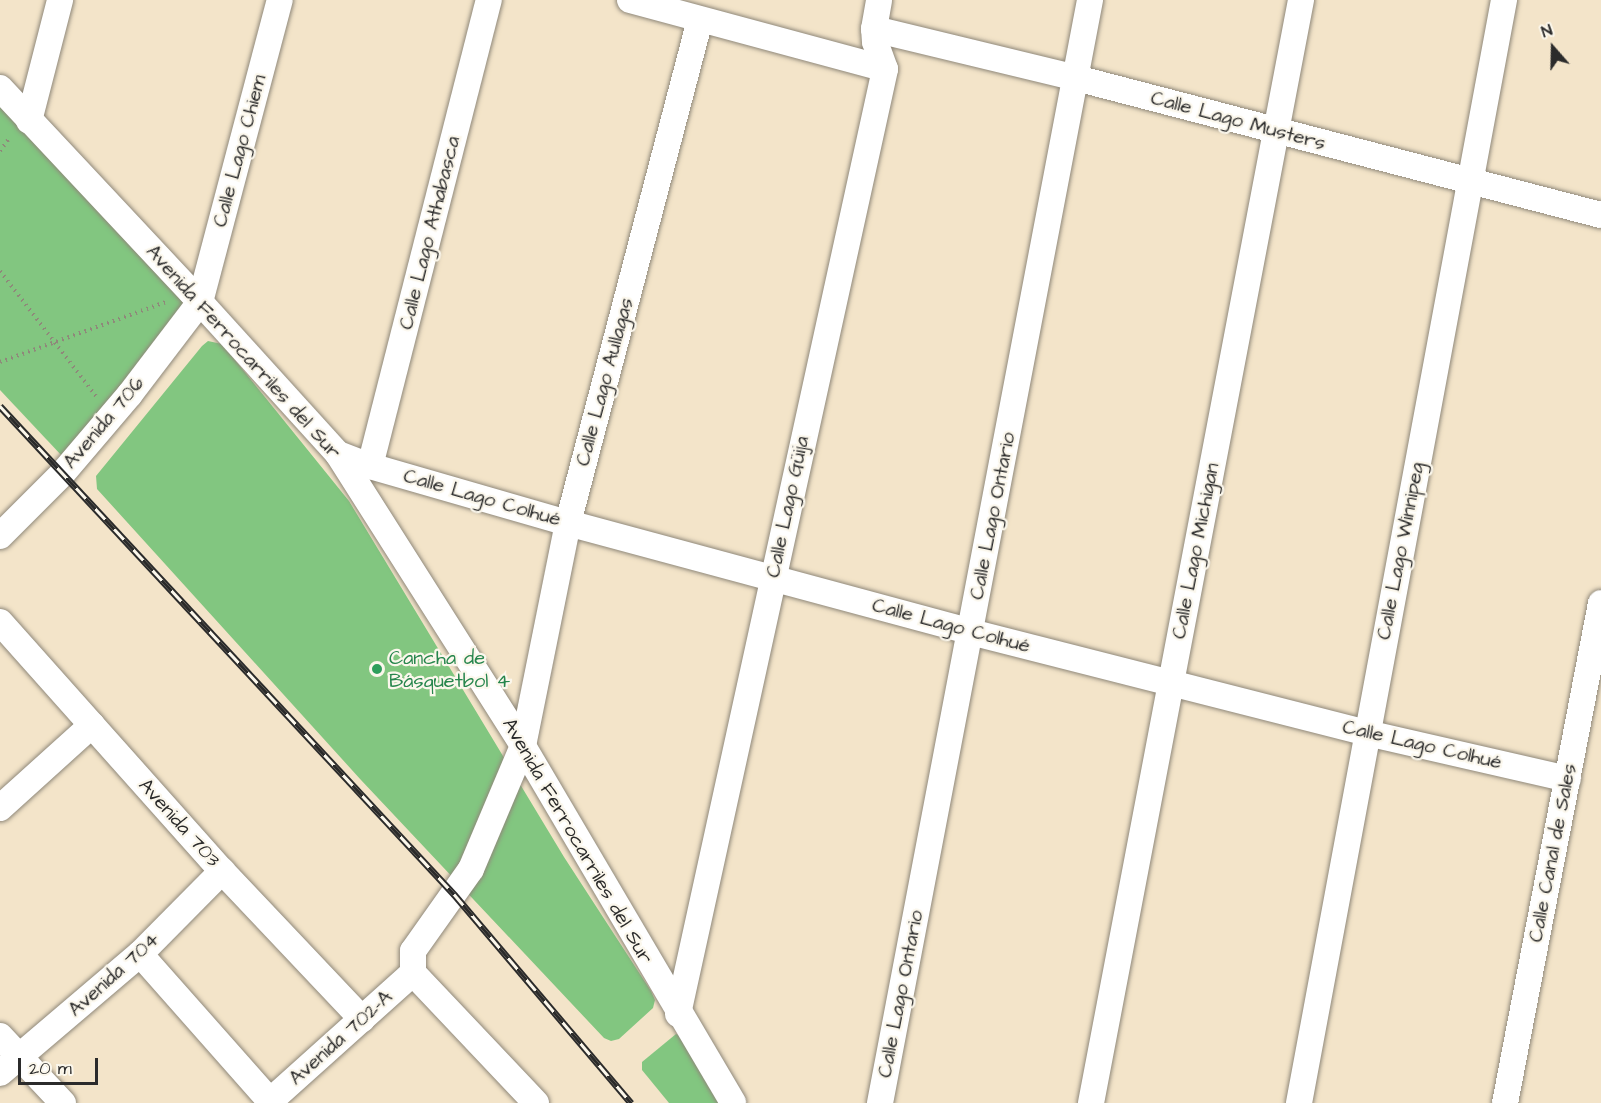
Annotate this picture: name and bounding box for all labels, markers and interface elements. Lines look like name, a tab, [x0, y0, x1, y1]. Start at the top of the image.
north arrow	[1523, 18, 1583, 78]
text: N	[1538, 19, 1555, 43]
street label: Calle Lago Chiem	[208, 72, 272, 230]
street label: Calle Lago Musters	[1148, 86, 1328, 156]
street label: Calle Lago Athabasca	[394, 134, 466, 332]
street label: Avenida Ferrocarriles del Sur	[141, 240, 345, 464]
street label: Calle Lago Aullagas	[571, 295, 639, 469]
street label: Avenida 706	[59, 372, 149, 474]
street label: Calle Lago Ontario	[965, 430, 1021, 602]
street label: Calle Lago Güija	[761, 434, 815, 580]
street label: Calle Lago Winnipeg	[1372, 460, 1430, 642]
street label: Calle Lago Michigan	[1167, 461, 1225, 641]
street label: Calle Lago Colhué	[401, 464, 563, 532]
street label: Calle Lago Colhué	[869, 593, 1033, 659]
place label: Cancha de Básquetbol 4	[389, 646, 510, 693]
marker: Cancha de Básquetbol 4	[370, 662, 384, 676]
street label: Avenida Ferrocarriles del Sur	[497, 714, 657, 968]
street label: Calle Lago Colhué	[1340, 715, 1504, 775]
street label: Calle Canal de Sales	[1524, 762, 1582, 944]
street label: Avenida 703	[133, 774, 225, 872]
street label: Calle Lago Ontario	[873, 908, 929, 1080]
street label: Avenida 704	[64, 928, 164, 1022]
street label: Avenida 702-A	[284, 985, 398, 1091]
scale bar	[21, 1046, 100, 1084]
text: 20 m	[29, 1056, 72, 1081]

